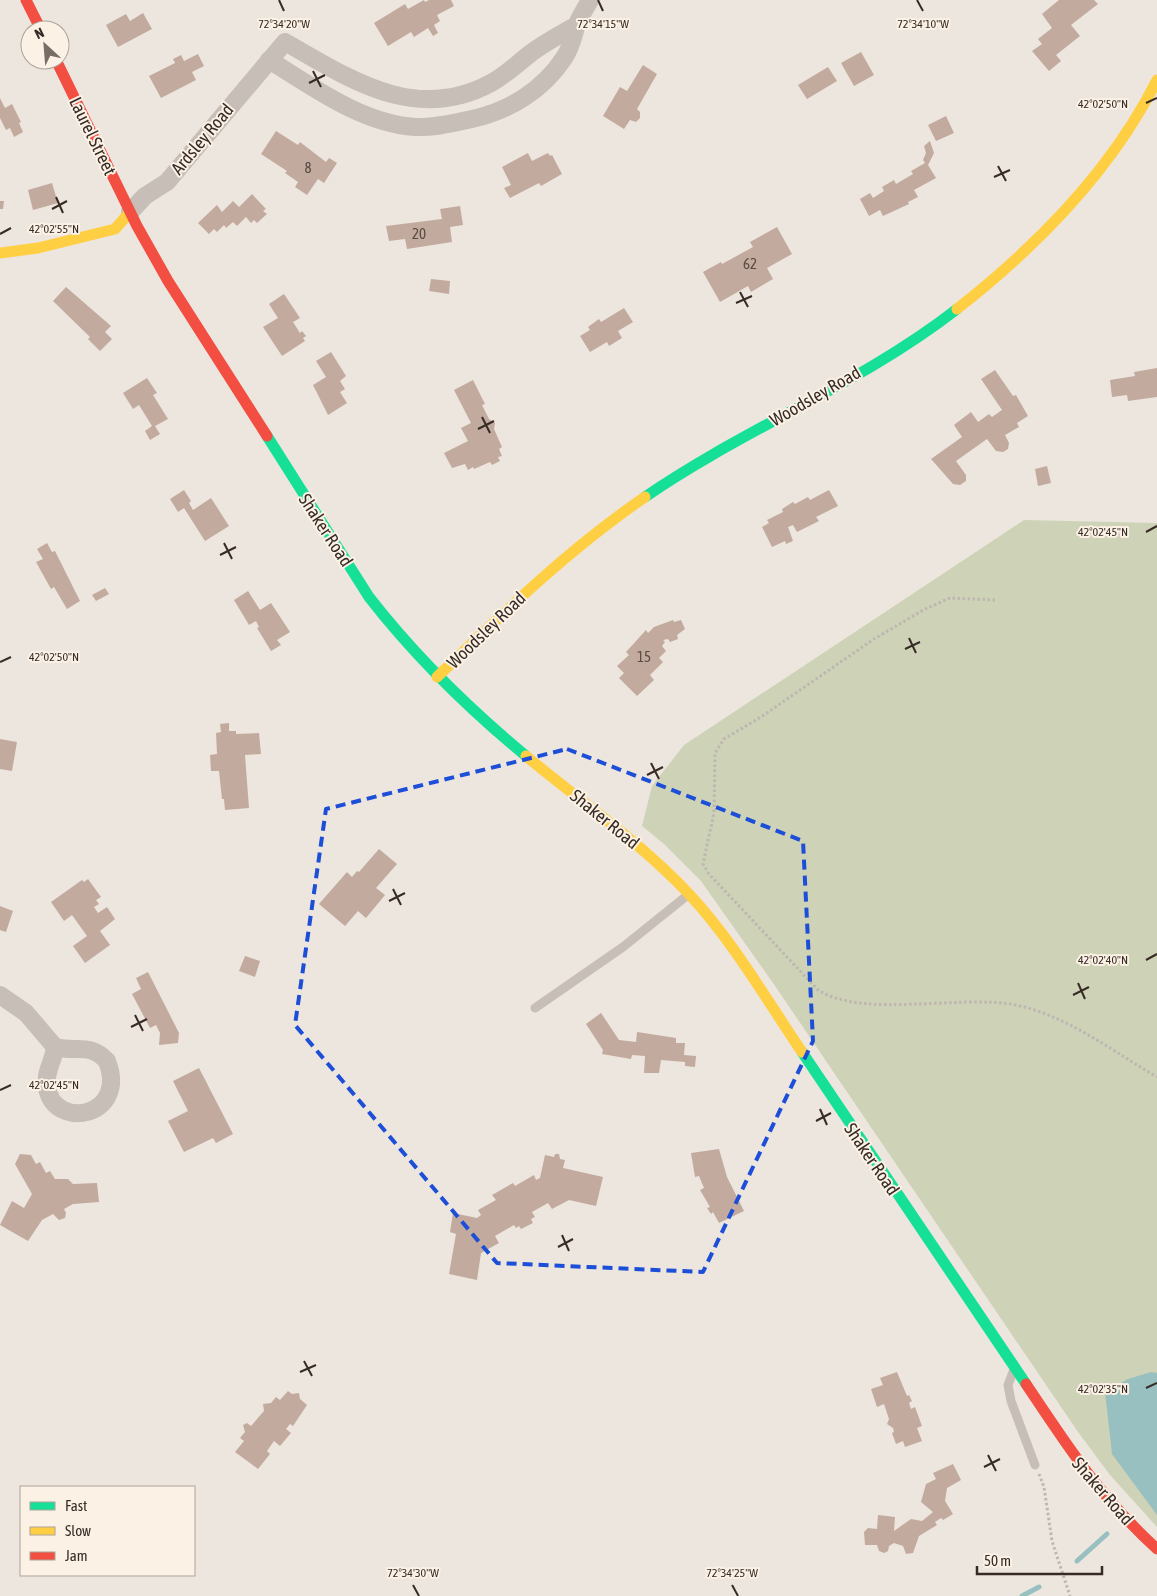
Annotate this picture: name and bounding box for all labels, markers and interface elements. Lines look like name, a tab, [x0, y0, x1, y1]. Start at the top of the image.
text: 72°34'20"W	[258, 17, 310, 31]
text: 72°34'15"W	[577, 17, 629, 31]
text: 72°34'10"W	[897, 17, 949, 31]
north arrow	[20, 20, 70, 70]
text: N	[32, 24, 47, 42]
street label: Laurel Street	[65, 94, 121, 178]
text: 42°02'50"N	[1078, 97, 1128, 111]
street label: Ardsley Road	[166, 99, 238, 179]
house number: 8	[304, 159, 312, 176]
text: 42°02'55"N	[29, 222, 79, 236]
house number: 20	[412, 225, 426, 242]
house number: 62	[743, 255, 757, 272]
street label: Woodsley Road	[766, 362, 864, 430]
street label: Shaker Road	[295, 490, 357, 570]
text: 42°02'45"N	[1078, 525, 1128, 539]
street label: Woodsley Road	[442, 587, 530, 673]
house number: 15	[637, 648, 651, 665]
text: 42°02'50"N	[29, 650, 79, 664]
street label: Shaker Road	[566, 785, 644, 853]
text: 42°02'40"N	[1078, 953, 1128, 967]
text: 42°02'45"N	[29, 1078, 79, 1092]
street label: Shaker Road	[840, 1119, 904, 1199]
text: 42°02'35"N	[1078, 1382, 1128, 1396]
street label: Shaker Road	[1068, 1453, 1138, 1529]
legend	[20, 1486, 195, 1576]
text: Fast	[65, 1497, 87, 1514]
text: Slow	[65, 1522, 91, 1539]
scale bar	[977, 1544, 1102, 1576]
text: Jam	[65, 1547, 88, 1564]
text: 50 m	[984, 1552, 1011, 1569]
text: 72°34'30"W	[387, 1566, 439, 1580]
text: 72°34'25"W	[706, 1566, 758, 1580]

